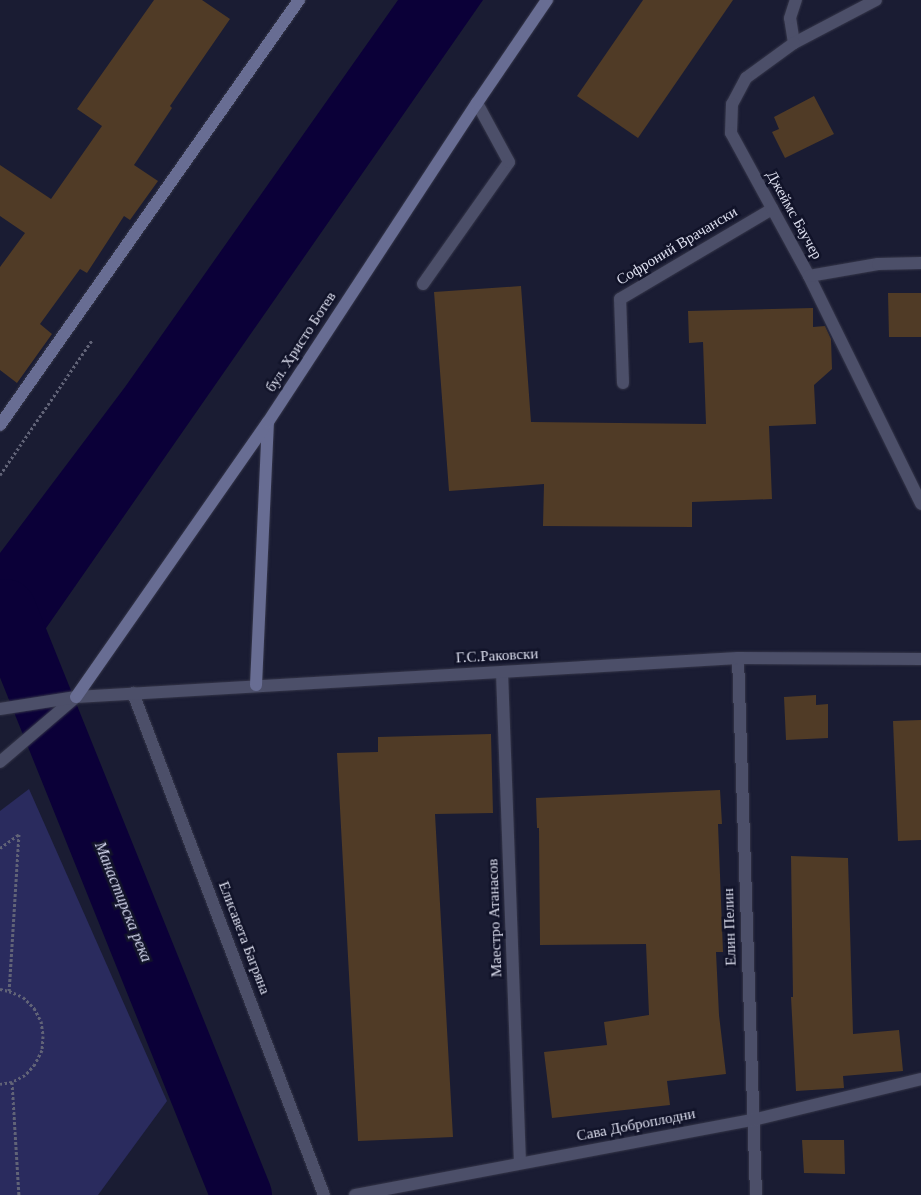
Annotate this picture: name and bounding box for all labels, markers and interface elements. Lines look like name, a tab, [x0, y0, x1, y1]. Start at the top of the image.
street label: Джеймс Баучер	[762, 167, 826, 263]
street label: Софроний Врачански	[613, 203, 741, 289]
street label: бул. Христо Ботев	[262, 289, 340, 395]
street label: Г.С.Раковски	[455, 645, 539, 667]
water label: Манастирска река	[90, 839, 156, 965]
street label: Маестро Атанасов	[484, 858, 506, 978]
street label: Елисавета Багряна	[214, 879, 274, 997]
street label: Елин Пелин	[720, 888, 740, 966]
street label: Сава Доброплодни	[575, 1105, 697, 1145]

